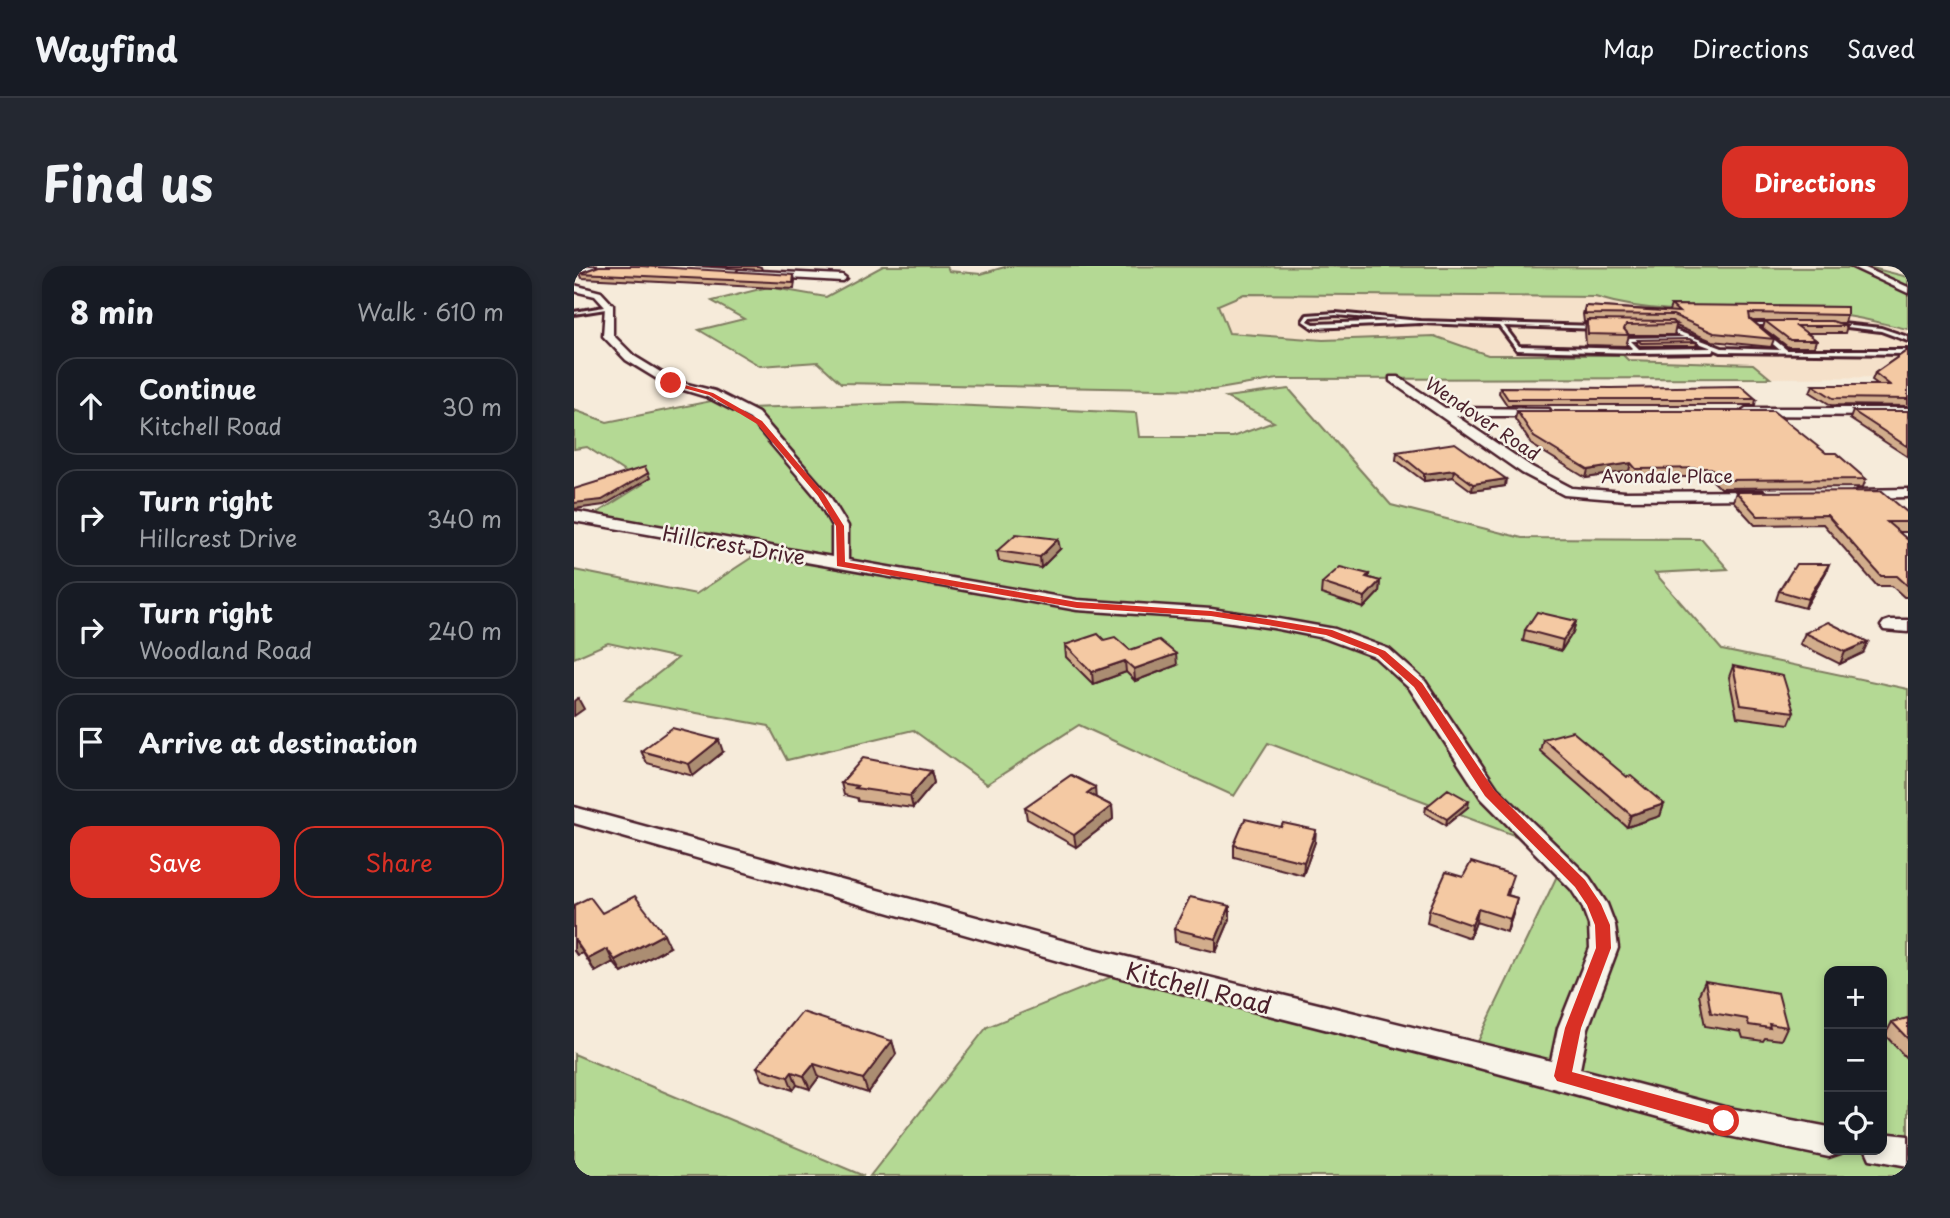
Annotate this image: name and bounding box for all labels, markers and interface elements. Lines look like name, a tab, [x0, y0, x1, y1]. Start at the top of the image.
text: Wayfind	[35, 23, 178, 73]
text: Map	[1603, 30, 1654, 66]
text: Directions	[1692, 30, 1809, 66]
text: Saved	[1847, 30, 1915, 66]
text: Find us	[42, 145, 213, 219]
button: Directions	[1722, 146, 1908, 218]
text: 8 min	[70, 289, 154, 334]
text: Walk · 610 m	[357, 294, 504, 329]
route end	[655, 367, 686, 398]
text: Continue	[139, 369, 256, 408]
street label: Wendover Road	[1420, 369, 1546, 467]
icon: ahead	[72, 387, 110, 425]
text: 30 m	[441, 389, 502, 424]
text: Kitchell Road	[139, 408, 282, 443]
street label: Avondale Place	[1601, 462, 1733, 489]
text: Turn right	[139, 481, 273, 520]
icon: right	[72, 499, 110, 537]
text: 340 m	[427, 501, 502, 536]
street label: Hillcrest Drive	[660, 516, 808, 572]
text: Hillcrest Drive	[139, 520, 297, 555]
text: Turn right	[139, 593, 273, 632]
icon: right	[72, 611, 110, 649]
text: 240 m	[428, 613, 502, 648]
text: Woodland Road	[139, 632, 312, 667]
icon: arrive	[72, 723, 110, 761]
text: Arrive at destination	[139, 723, 418, 762]
button: Save	[70, 826, 280, 898]
button: Share	[294, 826, 504, 898]
street label: Kitchell Road	[1122, 951, 1276, 1023]
map controls	[1824, 966, 1887, 1155]
button: +	[1824, 966, 1887, 1029]
button: −	[1824, 1029, 1887, 1092]
button: locate	[1824, 1092, 1887, 1155]
route start	[1708, 1105, 1739, 1136]

